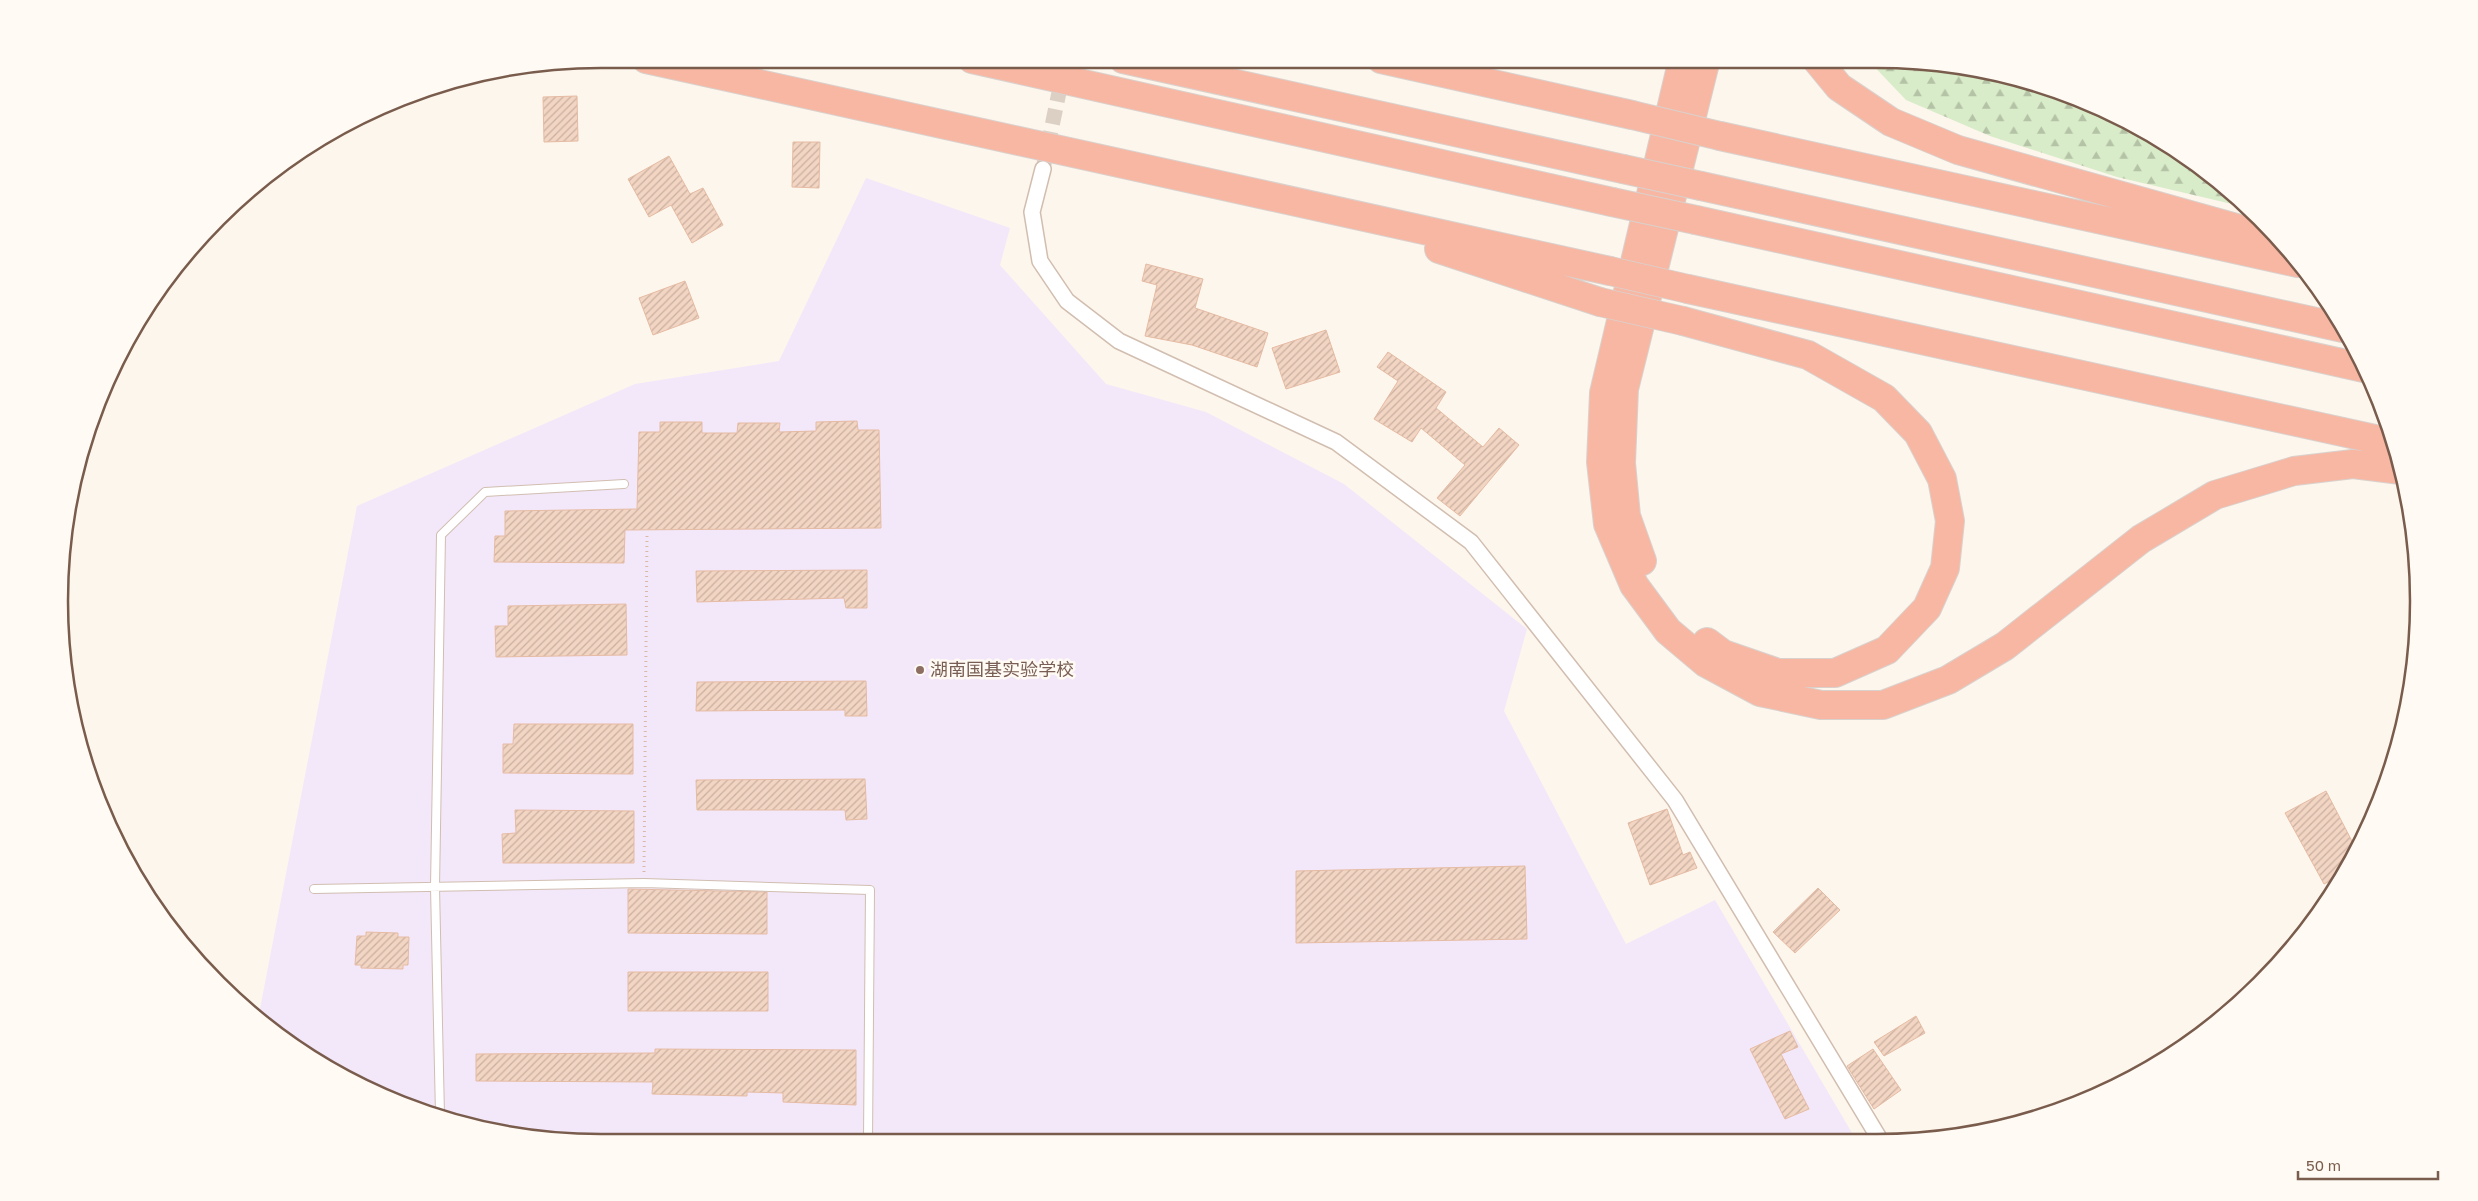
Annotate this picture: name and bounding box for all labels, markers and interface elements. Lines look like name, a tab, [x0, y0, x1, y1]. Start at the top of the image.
place label: 湖南国基实验学校	[930, 658, 1074, 680]
marker: 湖南国基实验学校	[914, 664, 926, 676]
scale bar	[2298, 1148, 2438, 1180]
text: 50 m	[2306, 1156, 2341, 1174]

